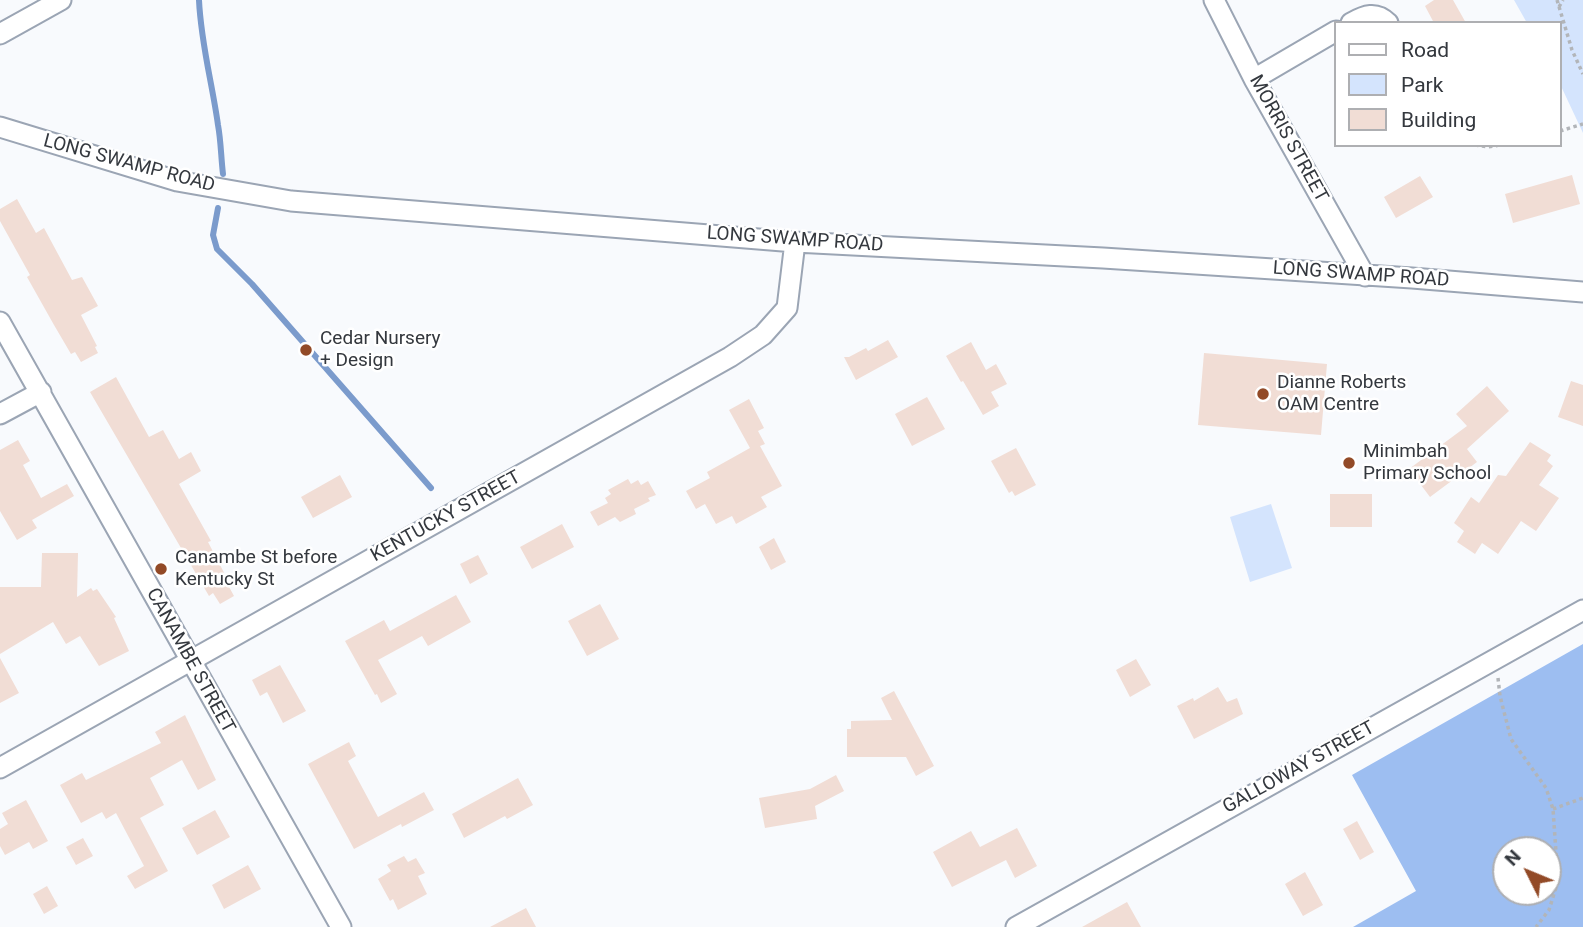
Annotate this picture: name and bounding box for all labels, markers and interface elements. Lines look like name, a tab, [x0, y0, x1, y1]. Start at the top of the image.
legend	[1334, 21, 1562, 147]
text: Road	[1401, 38, 1449, 62]
street label: MORRIS STREET	[1244, 72, 1332, 206]
text: Park	[1401, 73, 1443, 97]
text: Building	[1401, 108, 1476, 132]
street label: LONG SWAMP ROAD	[41, 130, 217, 198]
street label: LONG SWAMP ROAD	[706, 222, 884, 258]
street label: LONG SWAMP ROAD	[1272, 257, 1450, 293]
place label: Cedar Nursery + Design	[320, 328, 441, 372]
marker: Cedar Nursery + Design	[298, 342, 314, 358]
place label: Dianne Roberts OAM Centre	[1277, 372, 1406, 416]
marker: Dianne Roberts OAM Centre	[1255, 386, 1271, 402]
place label: Minimbah Primary School	[1363, 441, 1491, 485]
marker: Minimbah Primary School	[1341, 455, 1357, 471]
street label: KENTUCKY STREET	[367, 466, 525, 568]
place label: Canambe St before Kentucky St	[175, 547, 337, 591]
marker: Canambe St before Kentucky St	[153, 561, 169, 577]
street label: CANAMBE STREET	[141, 585, 239, 737]
street label: GALLOWAY STREET	[1219, 717, 1379, 819]
north arrow	[1492, 836, 1562, 906]
text: N	[1500, 845, 1526, 870]

